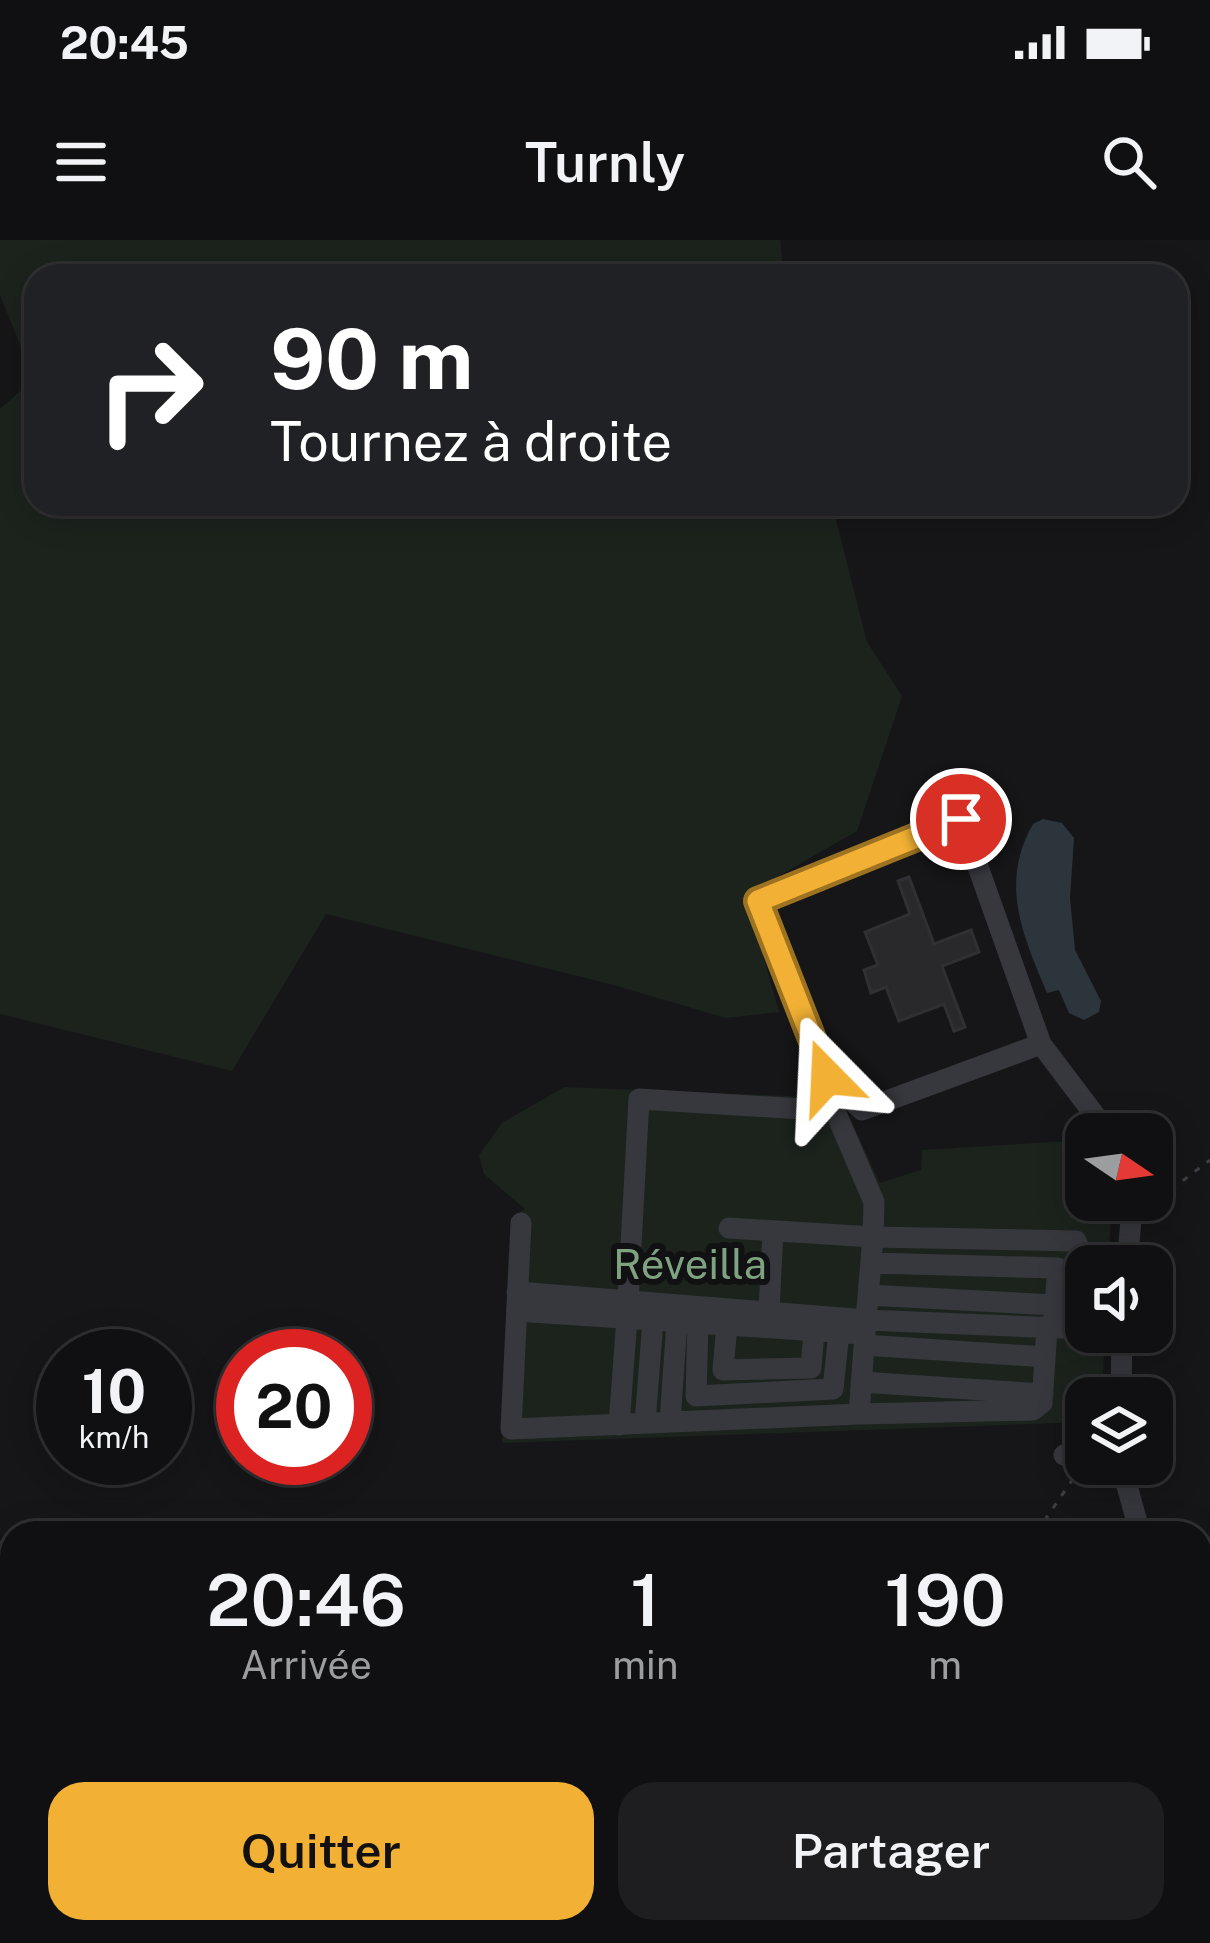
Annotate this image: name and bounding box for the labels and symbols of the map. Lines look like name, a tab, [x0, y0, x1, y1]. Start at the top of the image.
pin	[910, 768, 1012, 870]
position arrow	[764, 1014, 890, 1140]
north arrow	[1065, 1113, 1173, 1221]
park label: Réveilla	[613, 1239, 767, 1288]
speed limit sign: 20	[216, 1329, 372, 1485]

